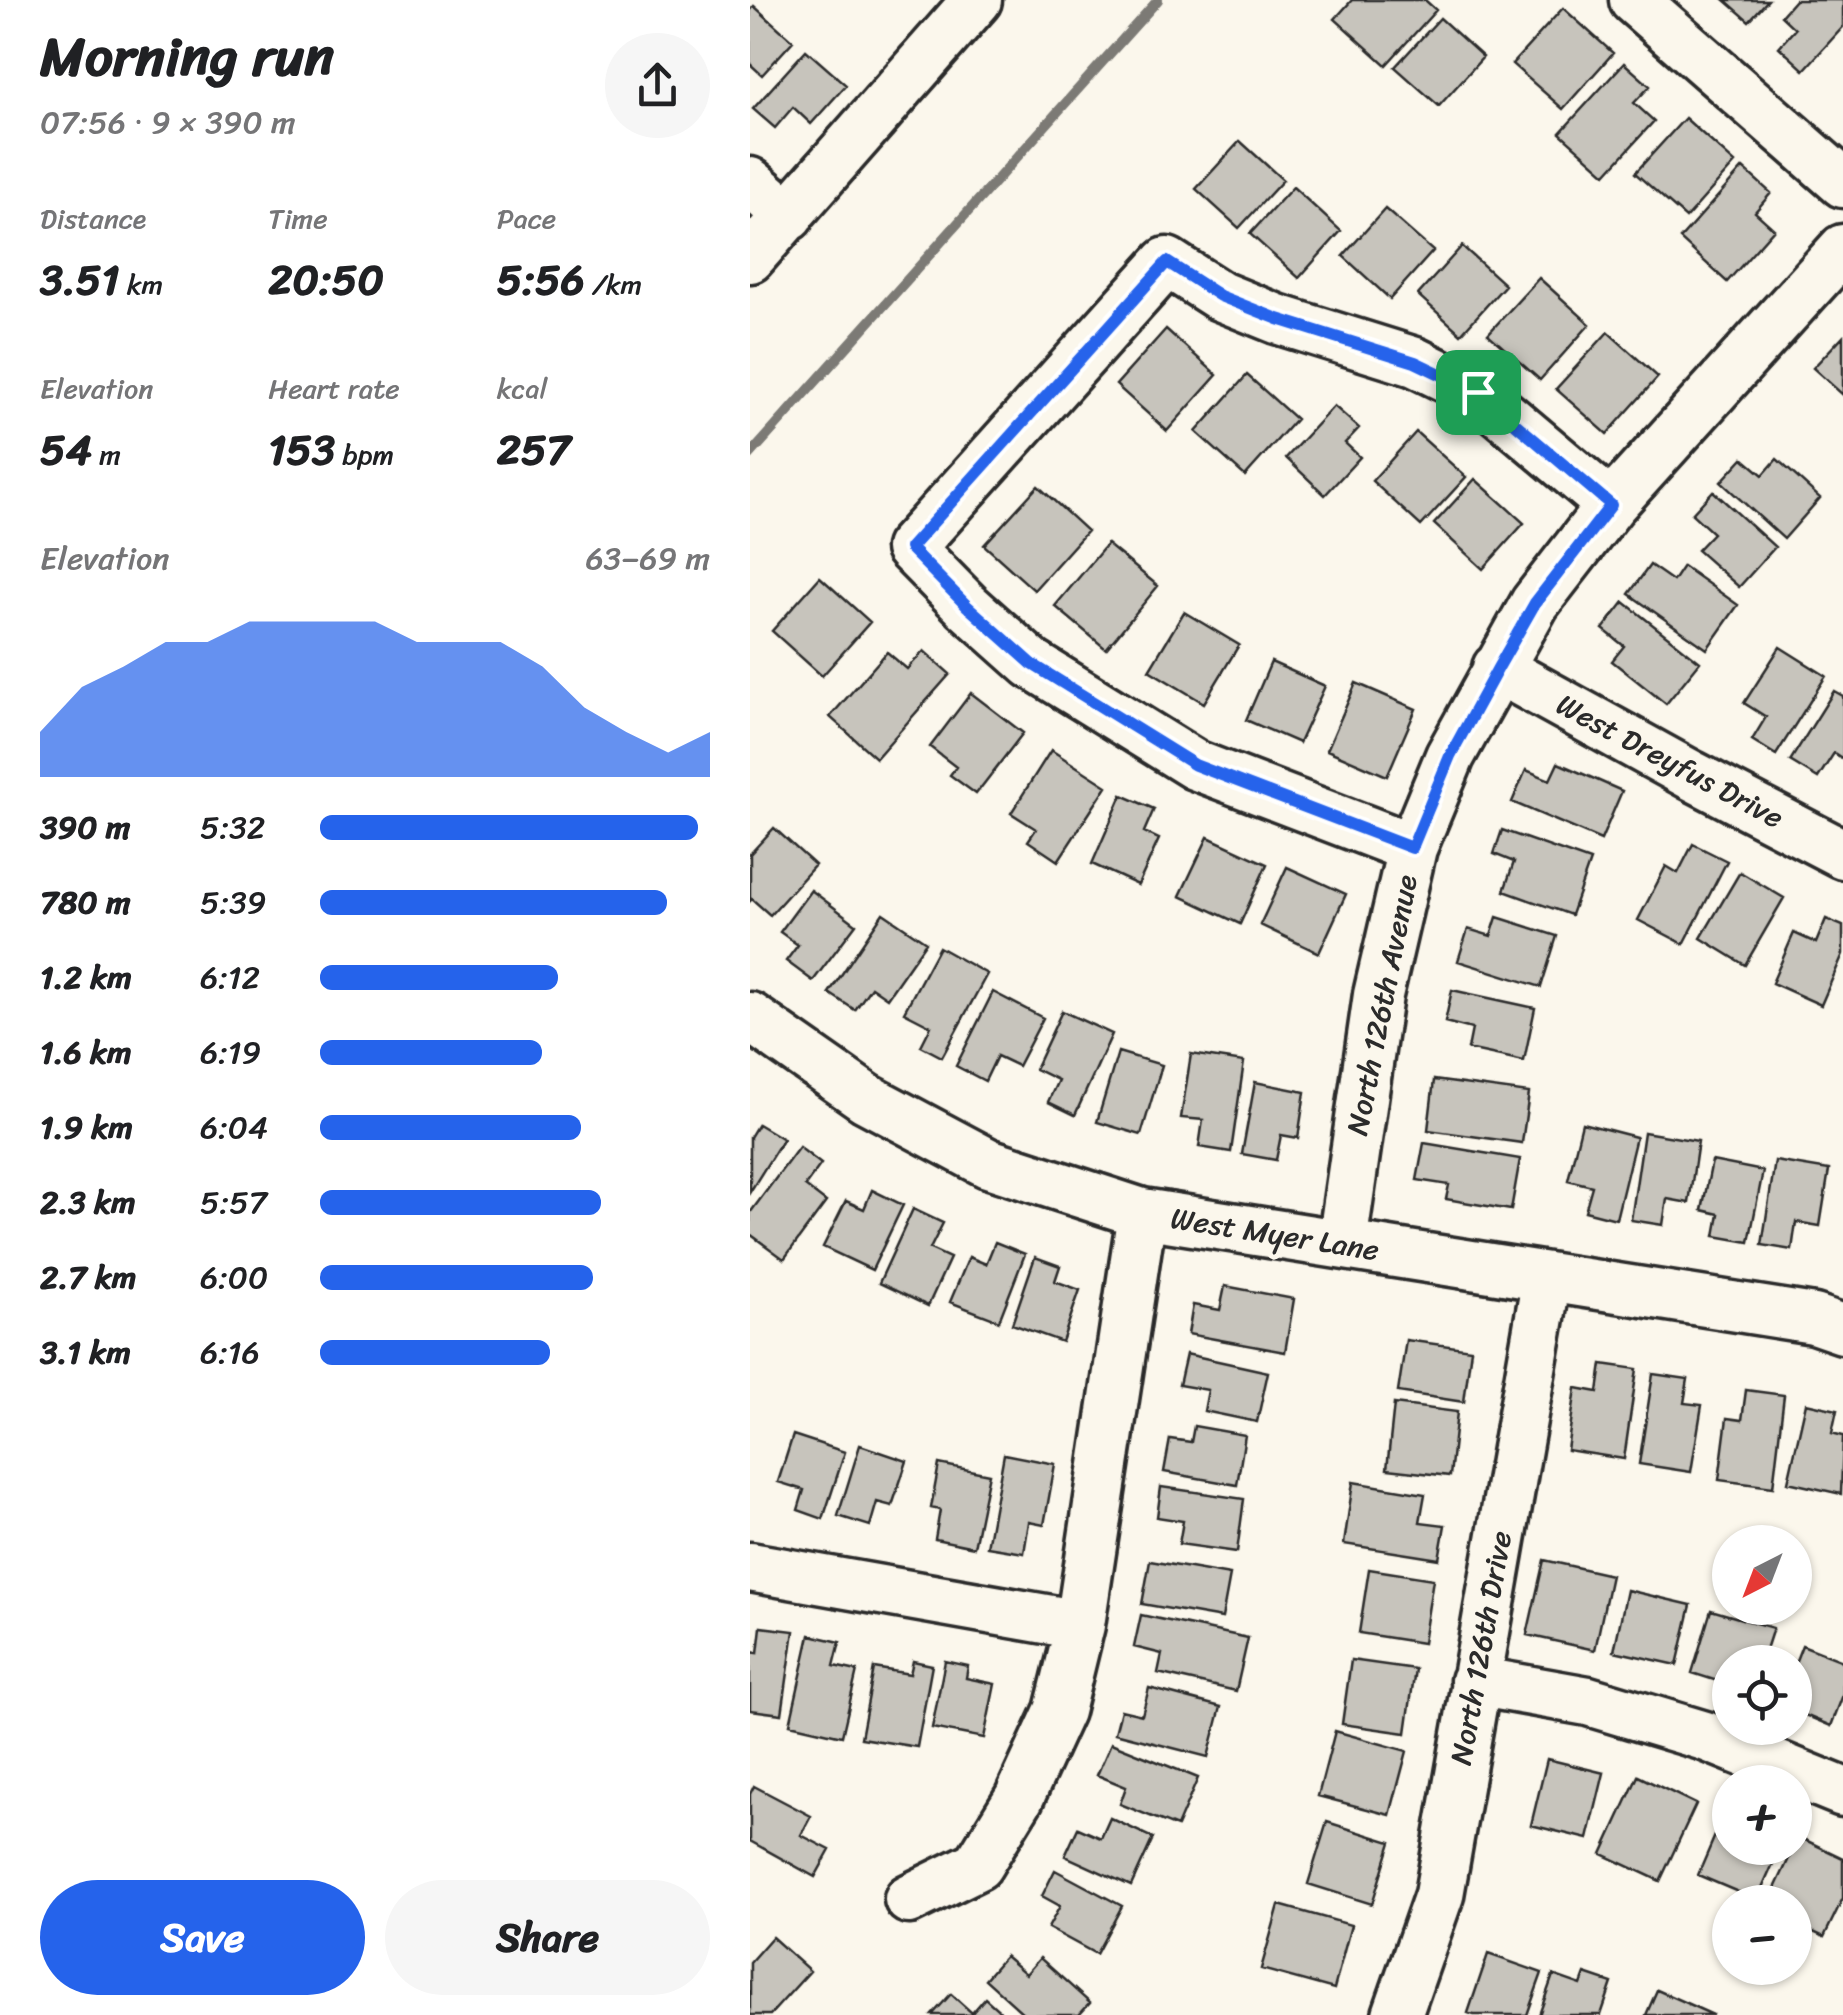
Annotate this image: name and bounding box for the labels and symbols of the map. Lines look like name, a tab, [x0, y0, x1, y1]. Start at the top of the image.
pin	[1436, 350, 1521, 435]
street label: West Dreyfus Drive	[1546, 678, 1794, 844]
street label: North 126th Avenue	[1330, 870, 1434, 1140]
street label: West Myer Lane	[1167, 1191, 1383, 1277]
north arrow	[1712, 1525, 1812, 1625]
street label: North 126th Drive	[1434, 1527, 1528, 1769]

